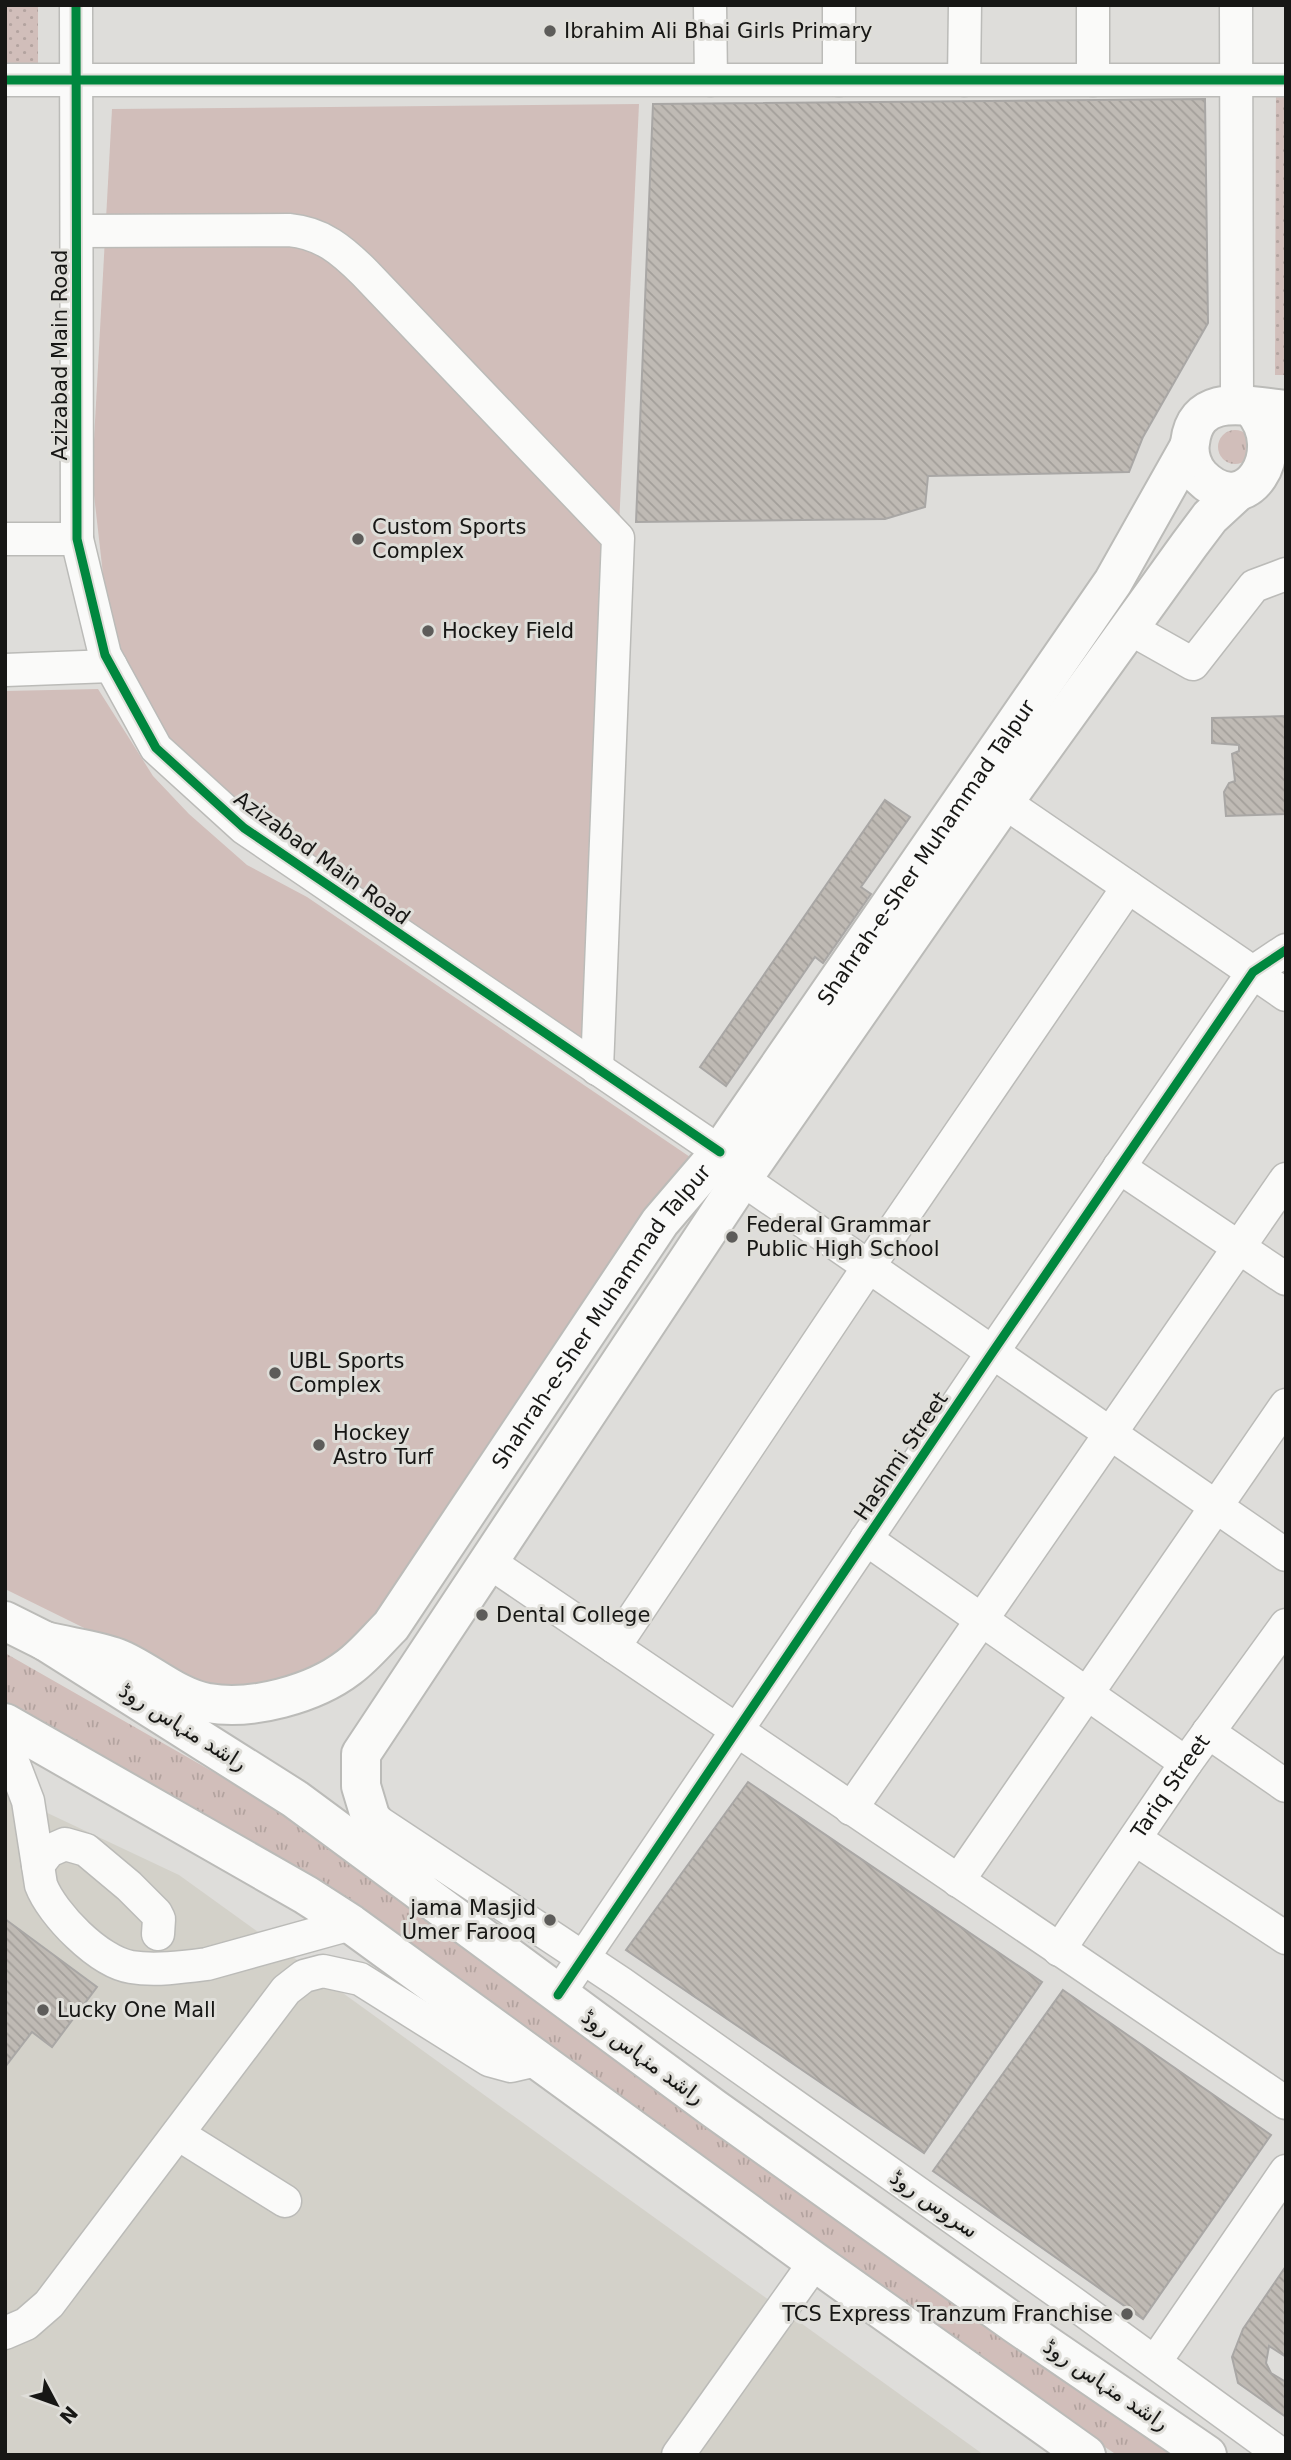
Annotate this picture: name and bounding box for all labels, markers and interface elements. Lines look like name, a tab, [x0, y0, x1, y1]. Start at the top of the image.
place label: Ibrahim Ali Bhai Girls Primary	[564, 19, 872, 43]
marker: Ibrahim Ali Bhai Girls Primary	[542, 23, 558, 39]
street label: Azizabad Main Road	[48, 250, 72, 460]
place label: Custom Sports Complex	[372, 515, 526, 563]
marker: Custom Sports Complex	[350, 531, 366, 547]
place label: Hockey Field	[442, 619, 574, 643]
marker: Hockey Field	[420, 623, 436, 639]
street label: Shahrah-e-Sher Muhammad Talpur	[813, 695, 1040, 1010]
street label: Azizabad Main Road	[230, 786, 414, 930]
street label: Shahrah-e-Sher Muhammad Talpur	[487, 1160, 716, 1473]
place label: Federal Grammar Public High School	[746, 1213, 939, 1261]
marker: Federal Grammar Public High School	[724, 1229, 740, 1245]
place label: UBL Sports Complex	[289, 1349, 404, 1397]
marker: UBL Sports Complex	[267, 1365, 283, 1381]
street label: Hashmi Street	[849, 1387, 953, 1525]
place label: Hockey Astro Turf	[333, 1421, 434, 1469]
marker: Hockey Astro Turf	[311, 1437, 327, 1453]
place label: Dental College	[496, 1603, 650, 1627]
marker: Dental College	[474, 1607, 490, 1623]
street label: راشد منہاس روڈ	[115, 1678, 251, 1776]
street label: Tariq Street	[1126, 1730, 1215, 1844]
place label: jama Masjid Umer Farooq	[402, 1896, 536, 1944]
marker: jama Masjid Umer Farooq	[542, 1912, 558, 1928]
place label: Lucky One Mall	[57, 1998, 216, 2022]
marker: Lucky One Mall	[35, 2002, 51, 2018]
street label: راشد منہاس روڈ	[577, 2005, 709, 2109]
street label: سروس روڈ	[886, 2165, 982, 2243]
place label: TCS Express Tranzum Franchise	[781, 2302, 1113, 2326]
marker: TCS Express Tranzum Franchise	[1119, 2306, 1135, 2322]
street label: راشد منہاس روڈ	[1039, 2334, 1173, 2436]
north arrow	[21, 2369, 91, 2439]
text: N	[55, 2402, 82, 2428]

